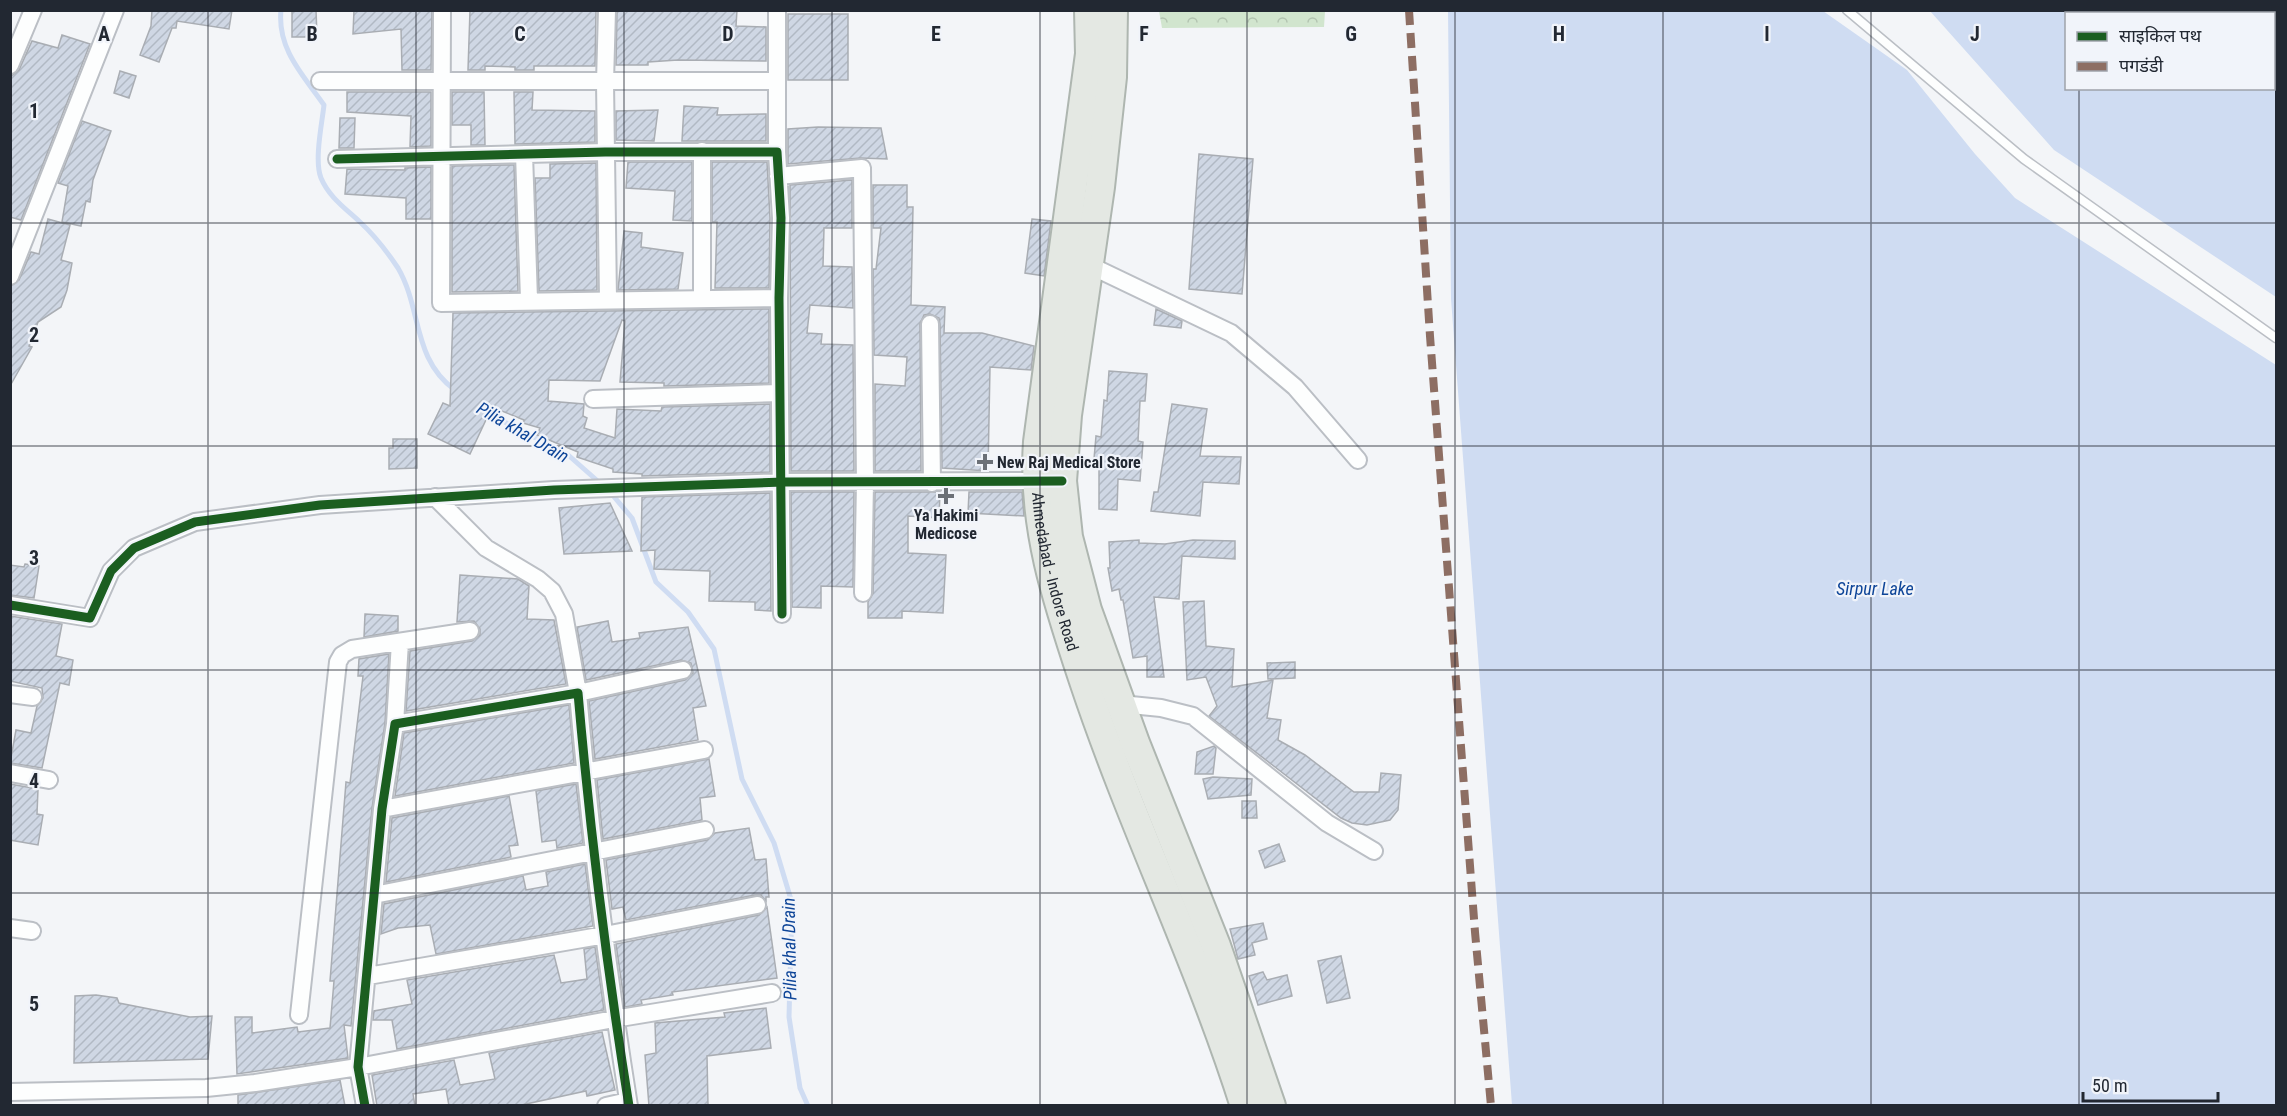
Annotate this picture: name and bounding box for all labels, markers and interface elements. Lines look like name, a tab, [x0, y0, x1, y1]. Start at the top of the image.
legend	[2065, 12, 2275, 90]
text: A	[98, 22, 110, 46]
text: B	[306, 22, 318, 46]
text: C	[514, 22, 526, 46]
text: D	[722, 22, 734, 46]
text: E	[931, 22, 941, 46]
text: F	[1139, 22, 1149, 46]
text: G	[1345, 22, 1357, 46]
text: H	[1553, 22, 1565, 46]
text: I	[1764, 22, 1770, 46]
text: J	[1970, 22, 1980, 46]
text: साइकिल पथ	[2119, 25, 2202, 46]
text: पगडंडी	[2119, 55, 2164, 76]
text: 1	[29, 99, 39, 123]
text: 2	[29, 323, 39, 347]
water label: Pilia khal Drain	[473, 397, 573, 467]
place label: New Raj Medical Store	[997, 453, 1141, 472]
marker: New Raj Medical Store	[978, 455, 992, 469]
marker: Ya Hakimi Medicose	[939, 489, 953, 503]
street label: Ahmedabad - Indore Road	[1029, 491, 1083, 653]
place label: Ya Hakimi Medicose	[914, 506, 978, 543]
text: 3	[29, 546, 39, 570]
water label: Sirpur Lake	[1836, 578, 1914, 599]
text: 4	[29, 769, 39, 793]
water label: Pilia khal Drain	[778, 897, 800, 1001]
text: 5	[29, 992, 39, 1016]
scale bar	[2083, 1065, 2218, 1103]
text: 50 m	[2092, 1075, 2127, 1096]

